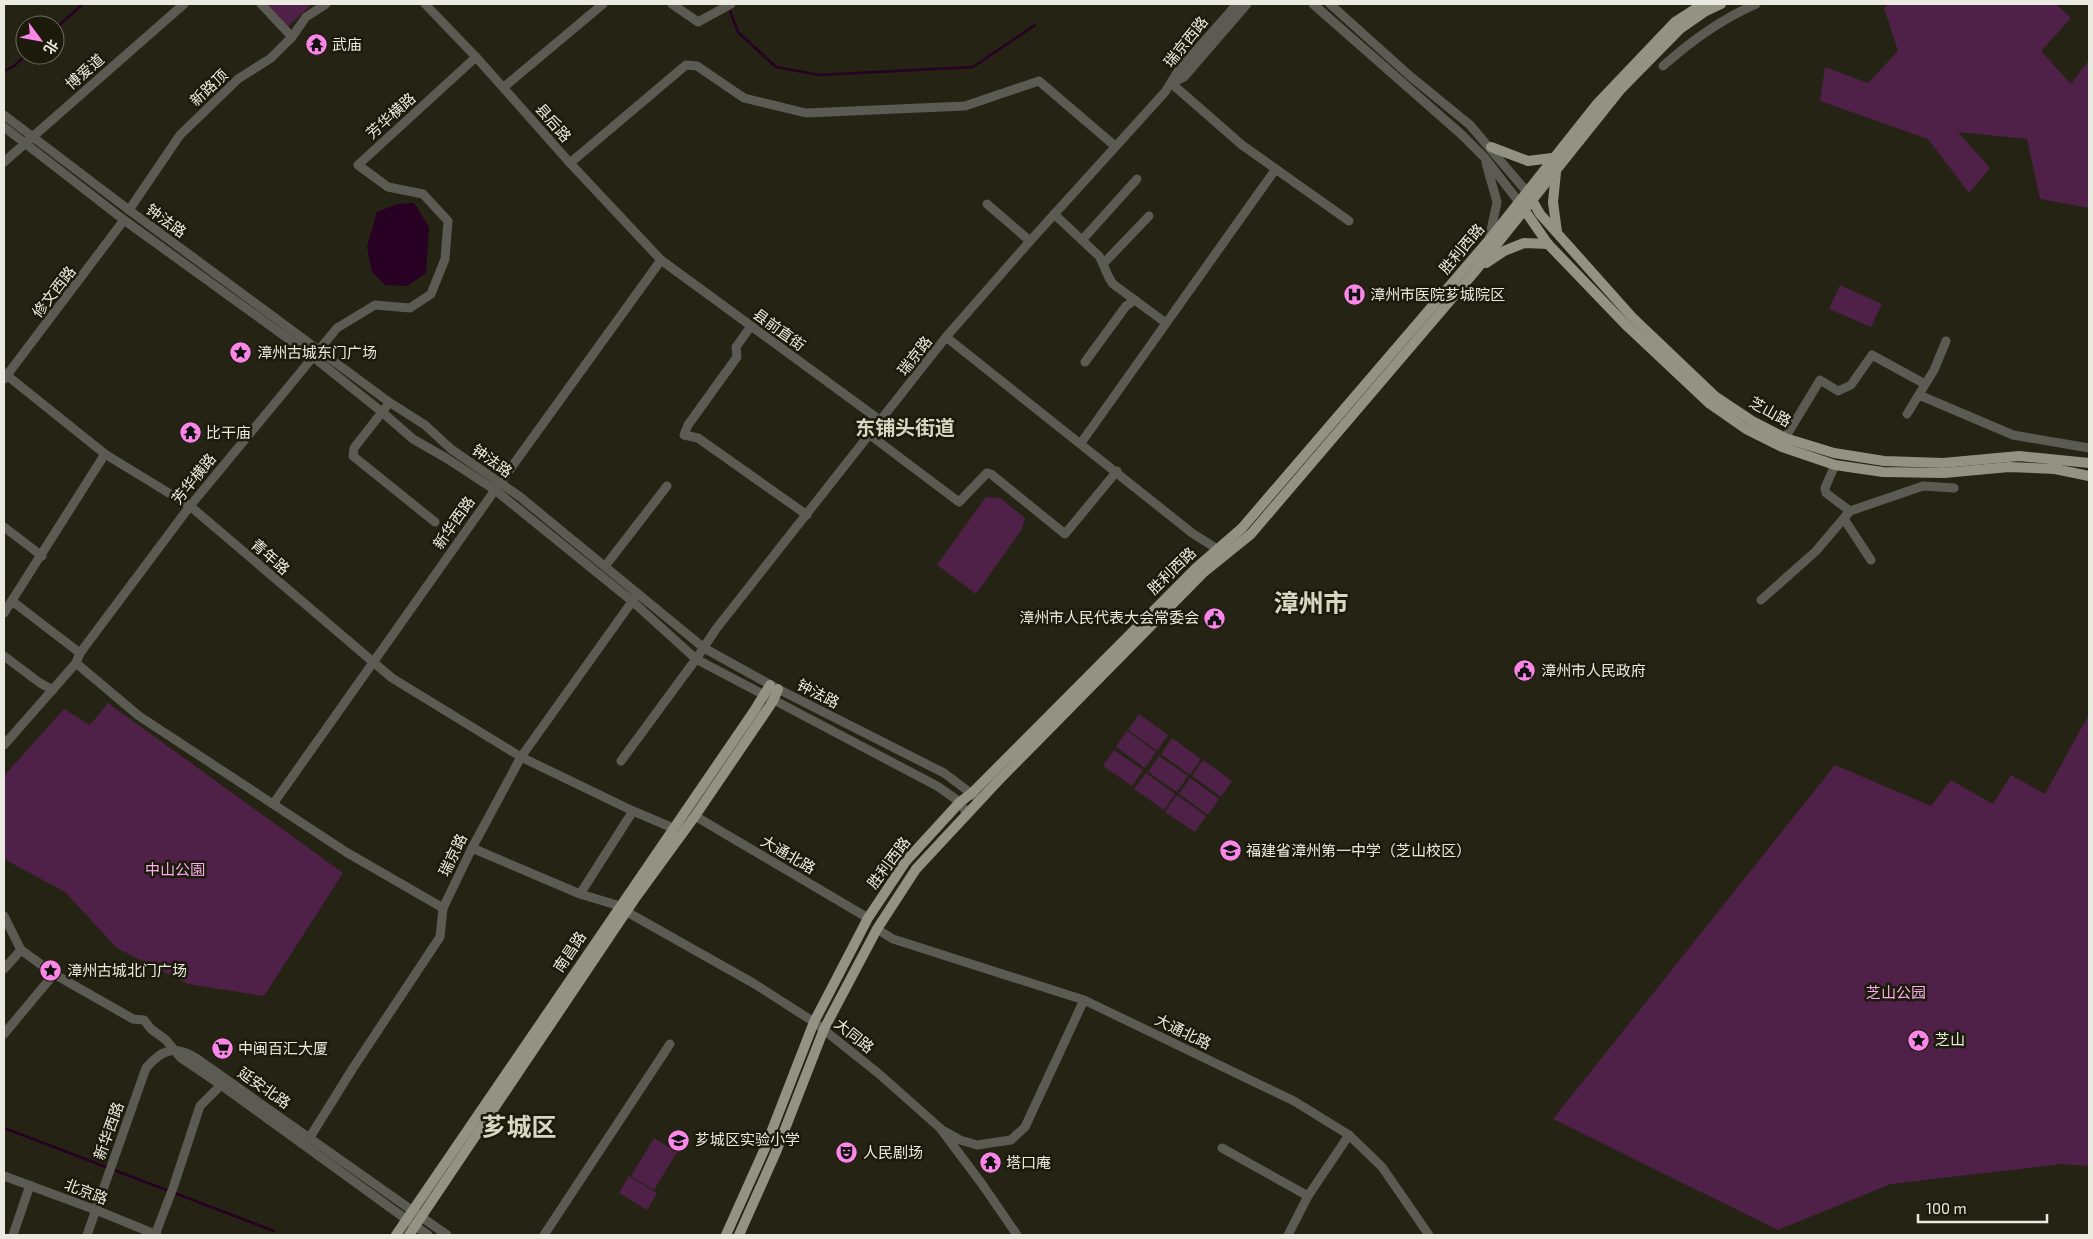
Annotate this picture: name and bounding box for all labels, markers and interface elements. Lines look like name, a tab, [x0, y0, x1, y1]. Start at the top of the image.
street label: 瑞京西路	[1159, 12, 1211, 70]
north arrow	[15, 15, 65, 65]
temple icon: 武庙	[304, 33, 328, 57]
place label: 武庙	[332, 35, 362, 53]
text: 北	[41, 37, 62, 58]
street label: 博爱道	[61, 50, 107, 93]
street label: 新路顶	[186, 65, 231, 109]
street label: 芳华横路	[362, 88, 419, 142]
street label: 县后路	[532, 99, 575, 145]
street label: 钟法路	[143, 200, 190, 241]
street label: 胜利西路	[1435, 220, 1487, 277]
street label: 修文西路	[28, 262, 79, 321]
hospital icon: 漳州市医院芗城院区	[1342, 283, 1366, 307]
place label: 漳州市医院芗城院区	[1370, 285, 1505, 303]
street label: 县前直街	[750, 304, 809, 354]
street label: 瑞京路	[893, 332, 935, 379]
place icon: 漳州古城东门广场	[229, 341, 253, 365]
place label: 漳州古城东门广场	[257, 343, 377, 361]
street label: 芝山路	[1746, 392, 1795, 430]
district label: 东铺头街道	[855, 415, 955, 439]
temple icon: 比干庙	[178, 421, 202, 445]
place label: 比干庙	[206, 423, 251, 441]
street label: 钟法路	[469, 440, 516, 480]
street label: 芳华横路	[167, 449, 219, 507]
street label: 新华西路	[429, 493, 478, 552]
street label: 青年路	[248, 535, 294, 578]
street label: 胜利西路	[1143, 543, 1199, 598]
district label: 漳州市	[1273, 587, 1349, 617]
public building icon: 漳州市人民代表大会常委会	[1203, 606, 1227, 630]
place label: 漳州市人民代表大会常委会	[1019, 608, 1199, 626]
public building icon: 漳州市人民政府	[1513, 659, 1537, 683]
place label: 漳州市人民政府	[1541, 661, 1646, 679]
street label: 钟法路	[794, 675, 843, 711]
street label: 瑞京路	[434, 830, 470, 879]
street label: 大通北路	[758, 831, 819, 877]
street label: 胜利西路	[863, 833, 913, 892]
school or university icon: 福建省漳州第一中学（芝山校区）	[1218, 839, 1242, 863]
place label: 福建省漳州第一中学（芝山校区）	[1246, 841, 1471, 859]
park label: 中山公園	[145, 860, 205, 878]
street label: 南昌路	[549, 928, 589, 975]
place icon: 漳州古城北门广场	[39, 959, 63, 983]
place label: 漳州古城北门广场	[67, 961, 187, 979]
park label: 芝山公园	[1866, 983, 1926, 1001]
street label: 大通北路	[1153, 1010, 1214, 1052]
street label: 大同路	[831, 1014, 878, 1056]
place icon: 芝山	[1907, 1028, 1931, 1052]
place label: 芝山	[1935, 1030, 1965, 1048]
supermarket icon: 中闽百汇大厦	[210, 1037, 234, 1061]
place label: 中闽百汇大厦	[238, 1039, 328, 1057]
street label: 延安北路	[235, 1063, 294, 1112]
street label: 新华西路	[89, 1099, 127, 1162]
district label: 芗城区	[481, 1111, 557, 1141]
school or university icon: 芗城区实验小学	[667, 1128, 691, 1152]
place label: 芗城区实验小学	[695, 1130, 800, 1148]
theatre icon: 人民剧场	[835, 1141, 859, 1165]
place label: 人民剧场	[863, 1143, 923, 1161]
temple icon: 塔口庵	[978, 1151, 1002, 1175]
place label: 塔口庵	[1006, 1153, 1051, 1171]
street label: 北京路	[62, 1175, 111, 1208]
scale bar	[1918, 1192, 2047, 1224]
text: 100 m	[1926, 1199, 1967, 1217]

